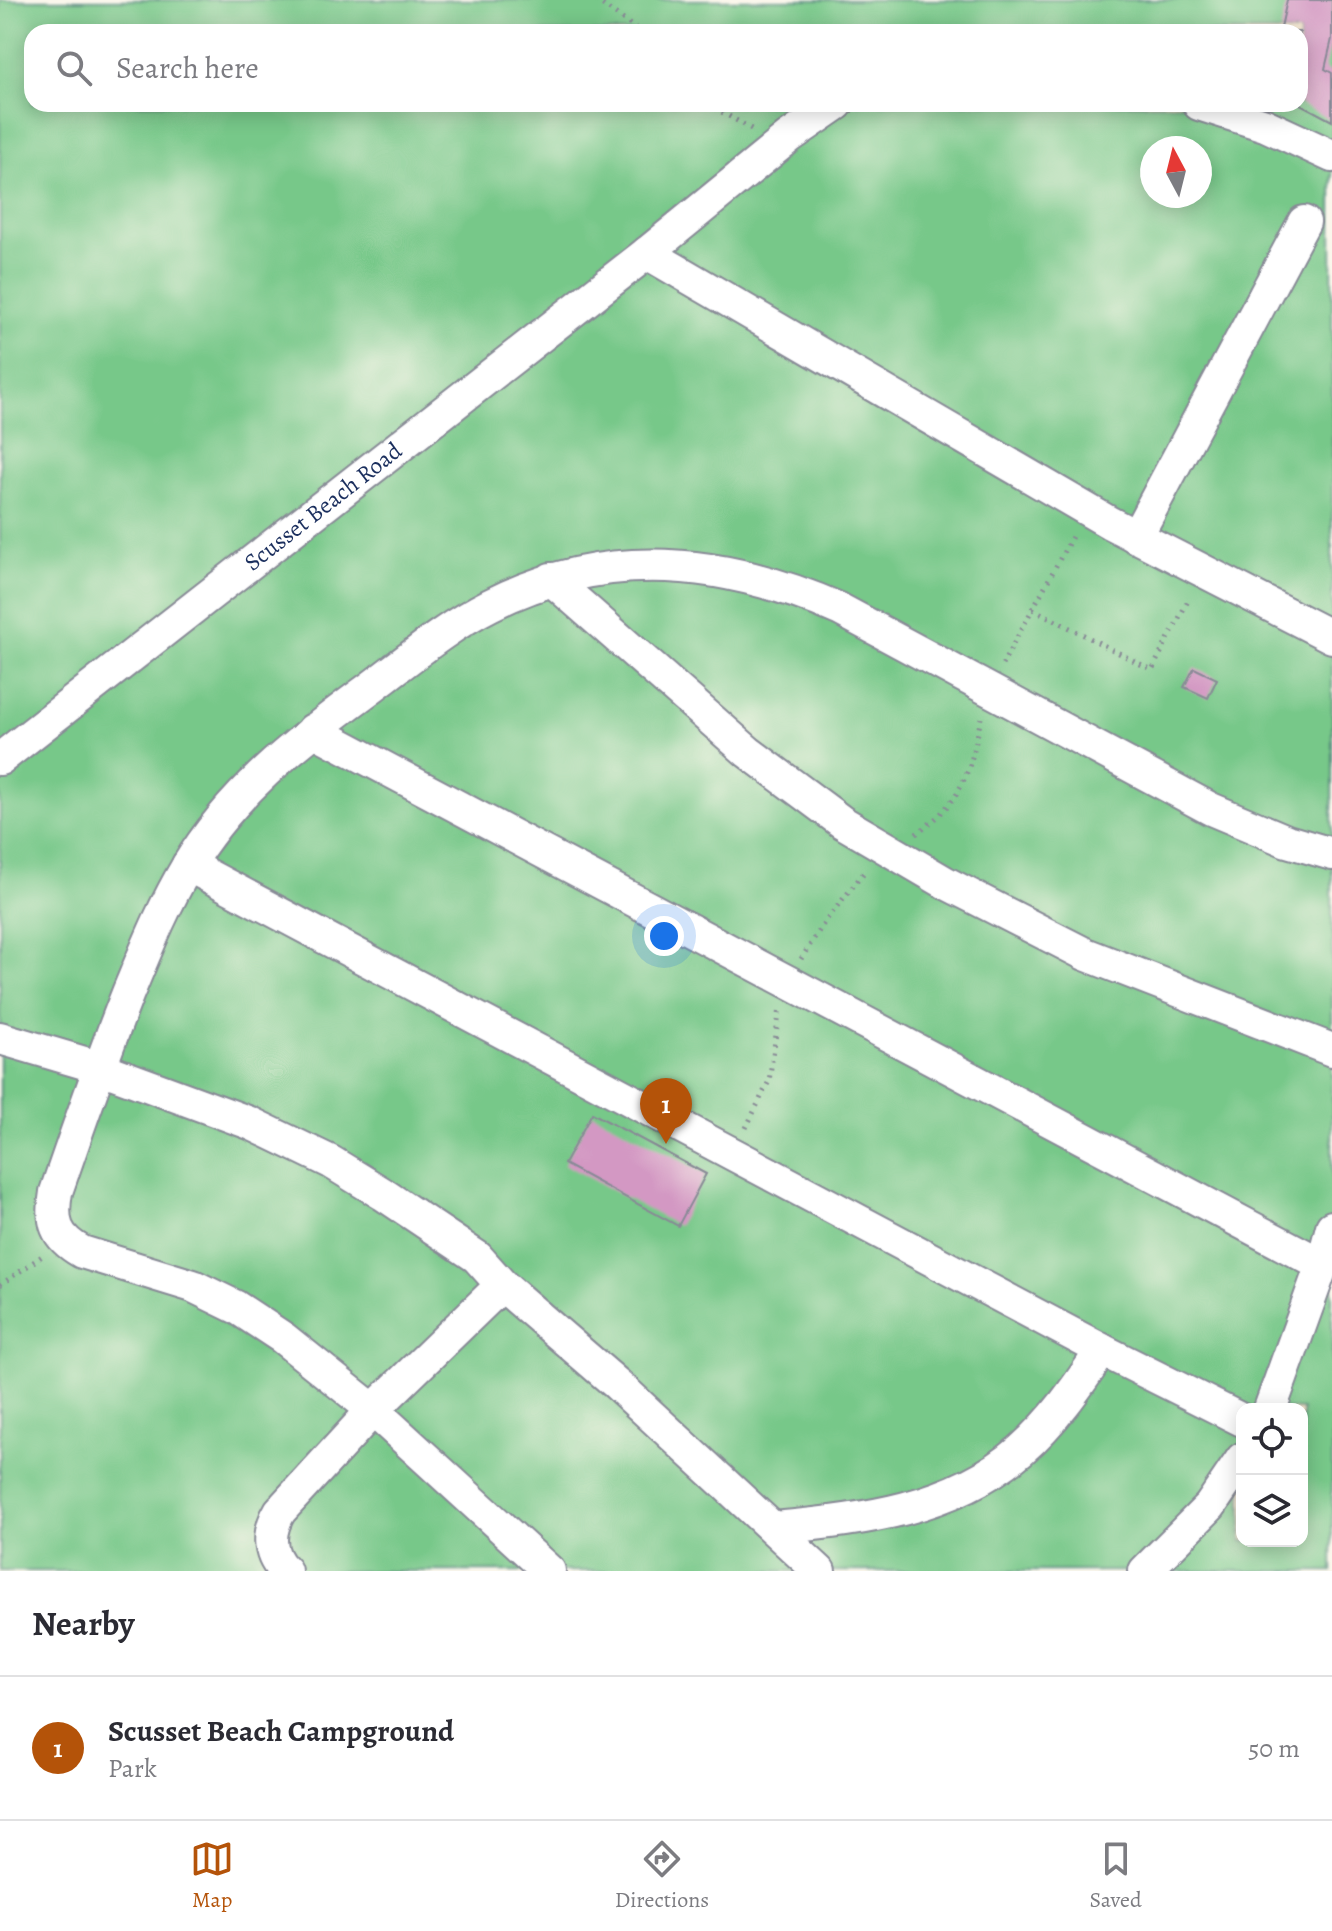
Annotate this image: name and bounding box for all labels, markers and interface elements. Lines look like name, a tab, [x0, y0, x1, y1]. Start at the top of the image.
search box	[24, 24, 1308, 112]
icon: search	[52, 46, 96, 90]
text: Search here	[116, 48, 259, 88]
north arrow	[1140, 136, 1212, 208]
street label: Scusset Beach Road	[237, 435, 409, 578]
your location	[644, 916, 684, 956]
pin: 1	[640, 1078, 692, 1144]
map controls	[1236, 1403, 1308, 1547]
button: locate	[1236, 1403, 1308, 1475]
button: layers	[1236, 1475, 1308, 1547]
text: Nearby	[32, 1600, 135, 1647]
text: Scusset Beach Campground	[108, 1711, 454, 1751]
text: 1	[53, 1731, 63, 1766]
text: 50 m	[1248, 1731, 1300, 1766]
text: Park	[108, 1751, 157, 1786]
tab: Map	[190, 1837, 234, 1915]
tab: Directions	[615, 1837, 709, 1915]
tab: Saved	[1090, 1837, 1142, 1915]

